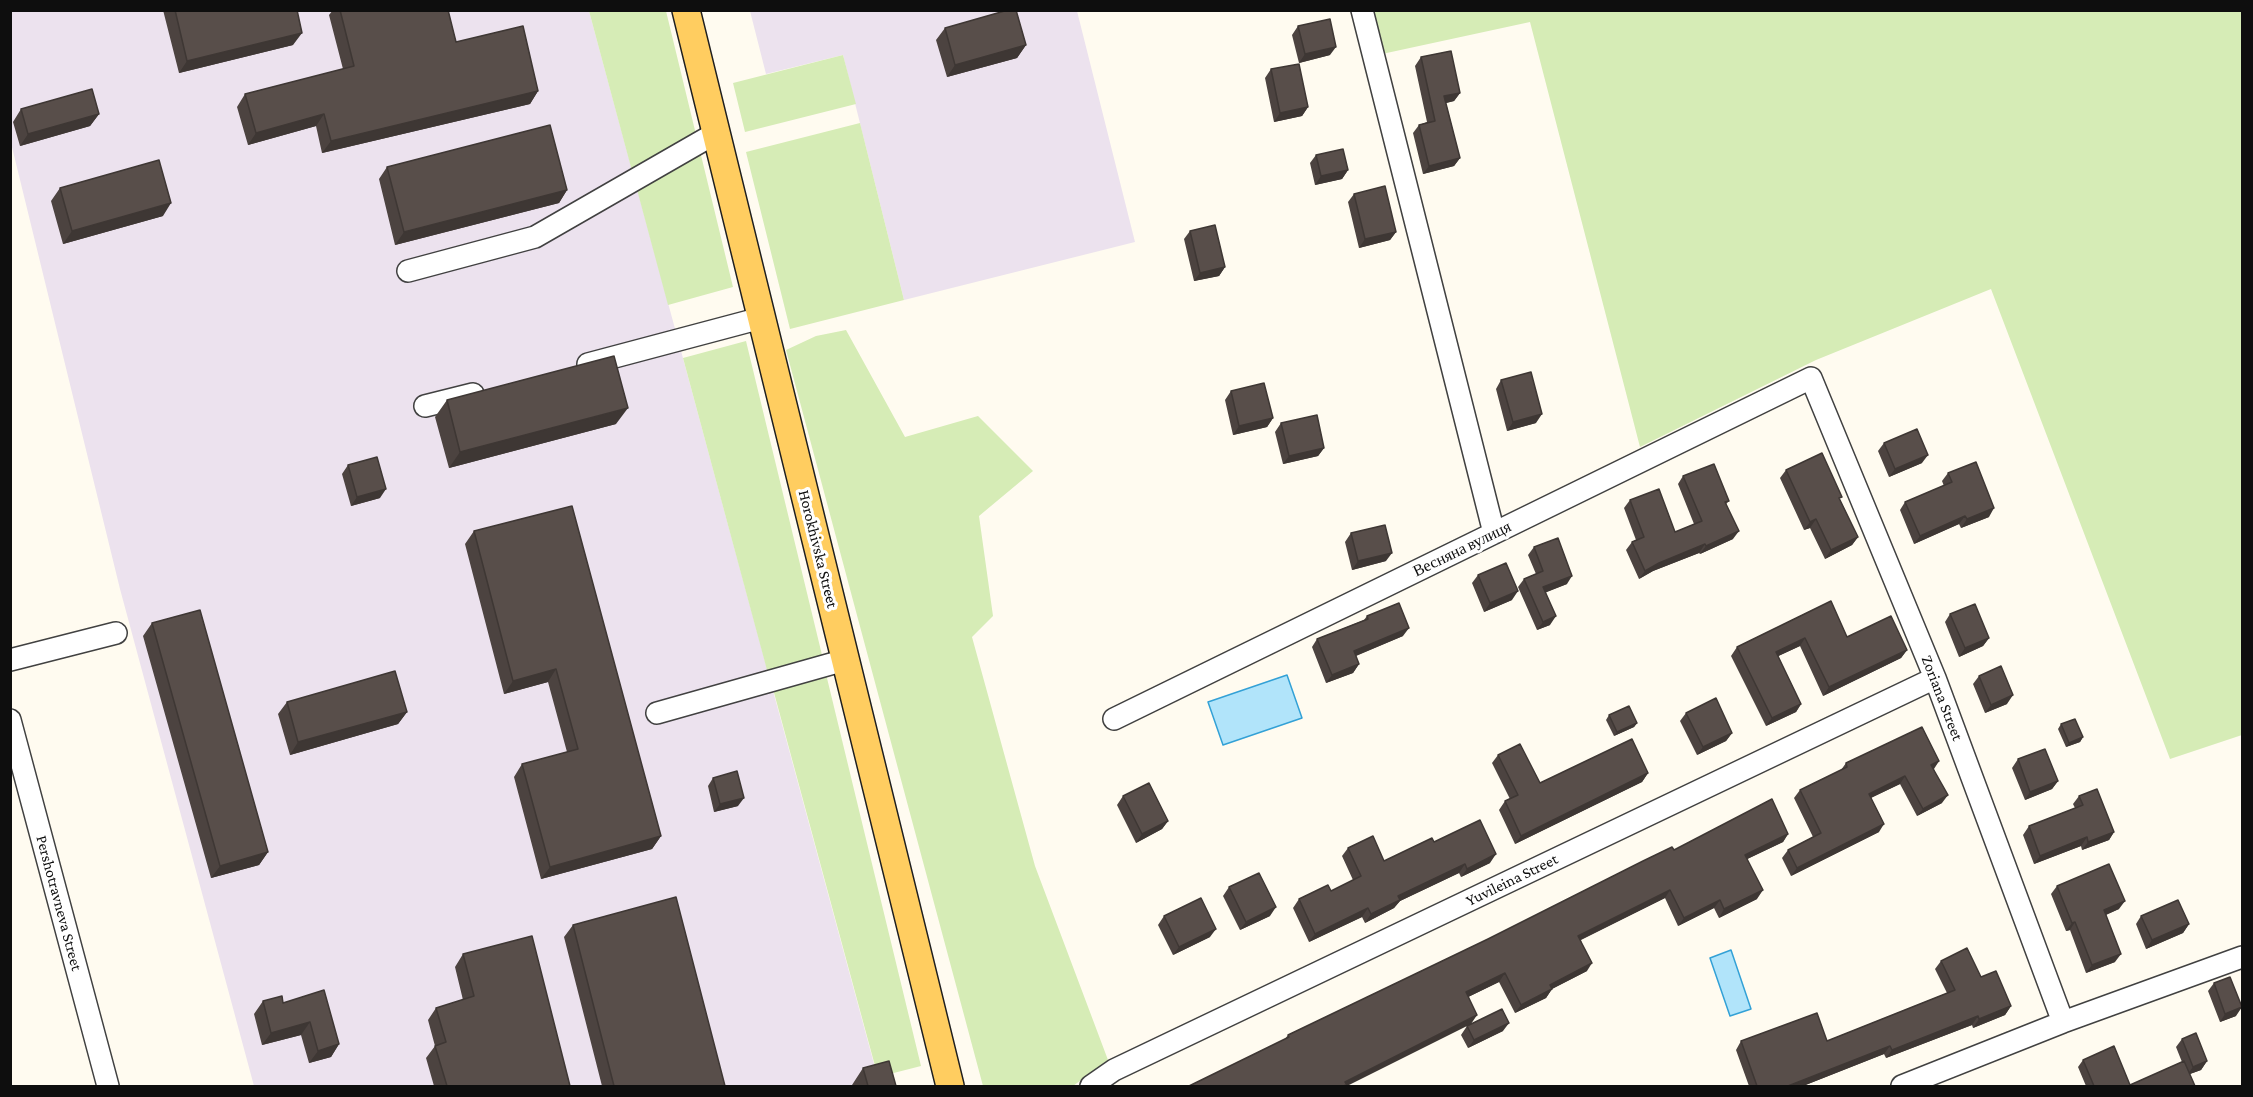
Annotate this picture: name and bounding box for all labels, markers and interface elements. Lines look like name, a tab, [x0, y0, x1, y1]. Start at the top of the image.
street label: Horokhivska Street	[794, 488, 842, 610]
street label: Весняна вулиця	[1410, 517, 1514, 581]
street label: Zoriana Street	[1917, 653, 1967, 743]
street label: Pershotravneva Street	[32, 833, 86, 973]
street label: Yuvileina Street	[1463, 850, 1561, 910]

